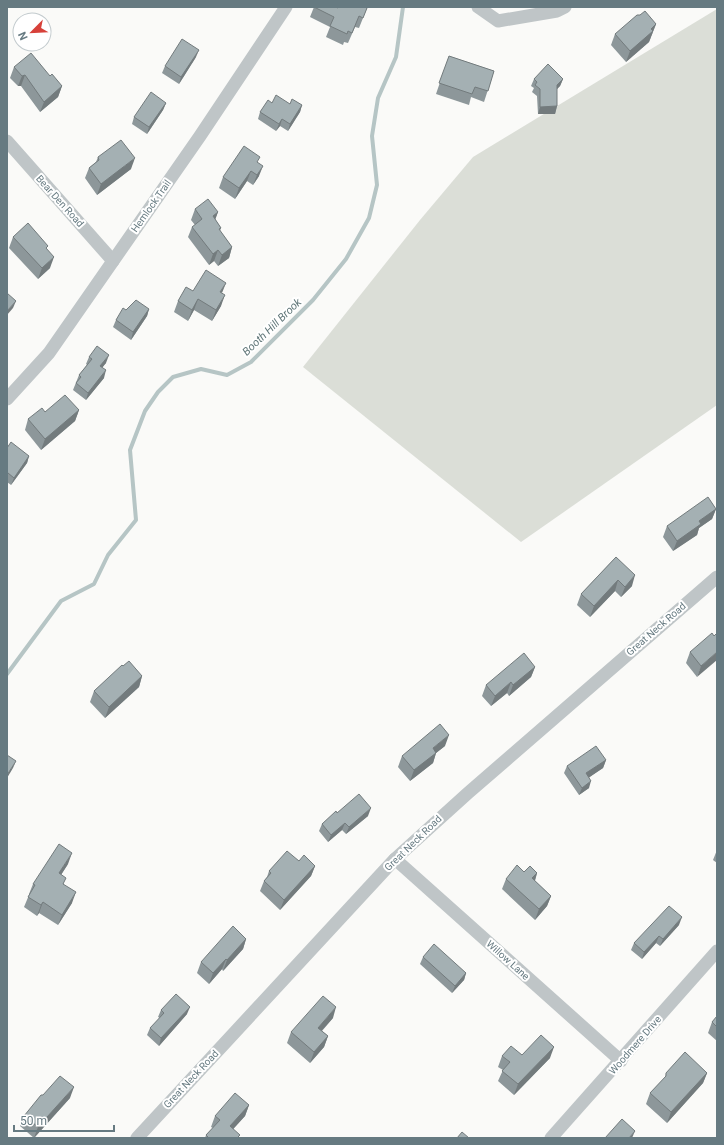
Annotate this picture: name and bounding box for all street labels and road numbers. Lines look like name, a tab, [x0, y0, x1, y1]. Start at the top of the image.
street label: Bear Den Road	[34, 173, 86, 229]
street label: Hemlock Trail	[129, 178, 173, 234]
street label: Great Neck Road	[624, 600, 688, 658]
street label: Great Neck Road	[382, 813, 444, 873]
street label: Willow Lane	[484, 938, 532, 982]
street label: Woodmere Drive	[607, 1014, 663, 1076]
street label: Great Neck Road	[161, 1048, 221, 1110]

